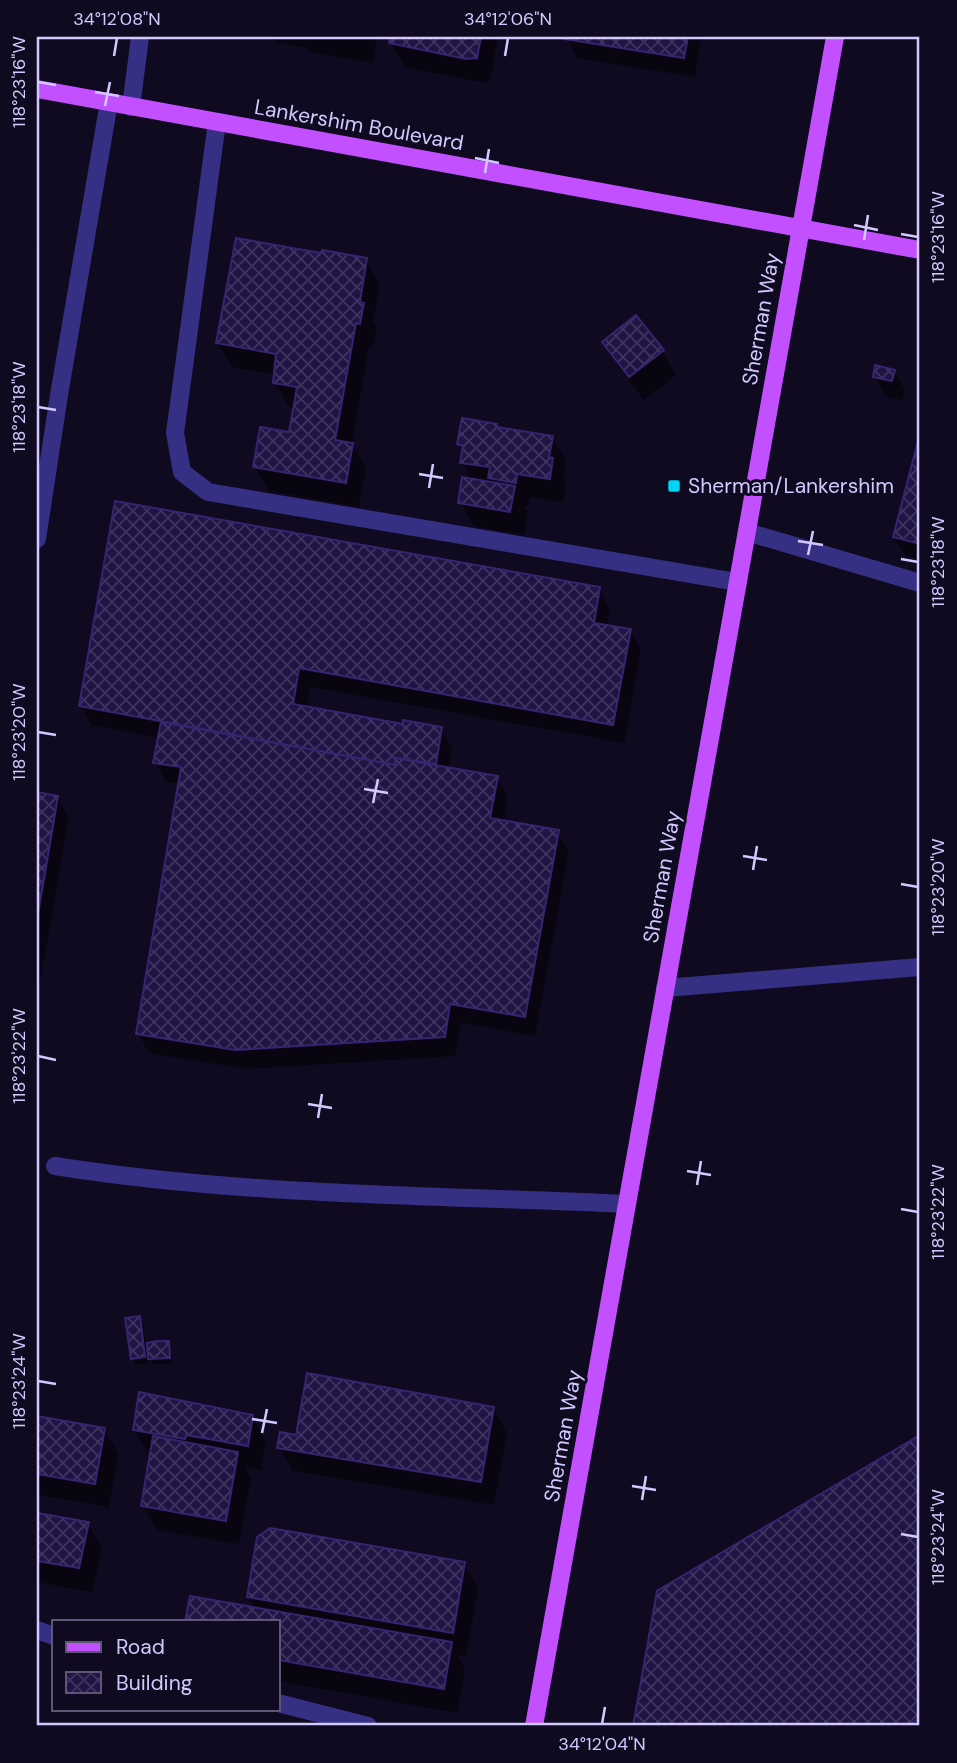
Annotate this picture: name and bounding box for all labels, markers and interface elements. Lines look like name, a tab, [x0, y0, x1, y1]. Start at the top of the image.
text: 34°12'08"N	[73, 7, 161, 31]
text: 34°12'06"N	[464, 7, 552, 31]
text: 118°23'16"W	[7, 36, 31, 128]
street label: Lankershim Boulevard	[252, 93, 466, 157]
text: 118°23'16"W	[926, 191, 950, 283]
street label: Sherman Way	[736, 250, 786, 387]
text: 118°23'18"W	[7, 361, 31, 453]
place label: Sherman/Lankershim	[688, 472, 894, 500]
marker: Sherman/Lankershim	[666, 478, 682, 494]
text: 118°23'18"W	[926, 516, 950, 608]
text: 118°23'20"W	[7, 683, 31, 781]
street label: Sherman Way	[637, 808, 687, 945]
text: 118°23'20"W	[926, 838, 950, 936]
text: 118°23'22"W	[7, 1008, 31, 1104]
text: 118°23'22"W	[926, 1164, 950, 1260]
text: 118°23'24"W	[7, 1333, 31, 1429]
street label: Sherman Way	[538, 1367, 588, 1504]
text: 118°23'24"W	[926, 1489, 950, 1585]
legend	[52, 1620, 280, 1710]
text: Road	[116, 1633, 165, 1661]
text: Building	[116, 1669, 193, 1697]
text: 34°12'04"N	[558, 1732, 646, 1756]

